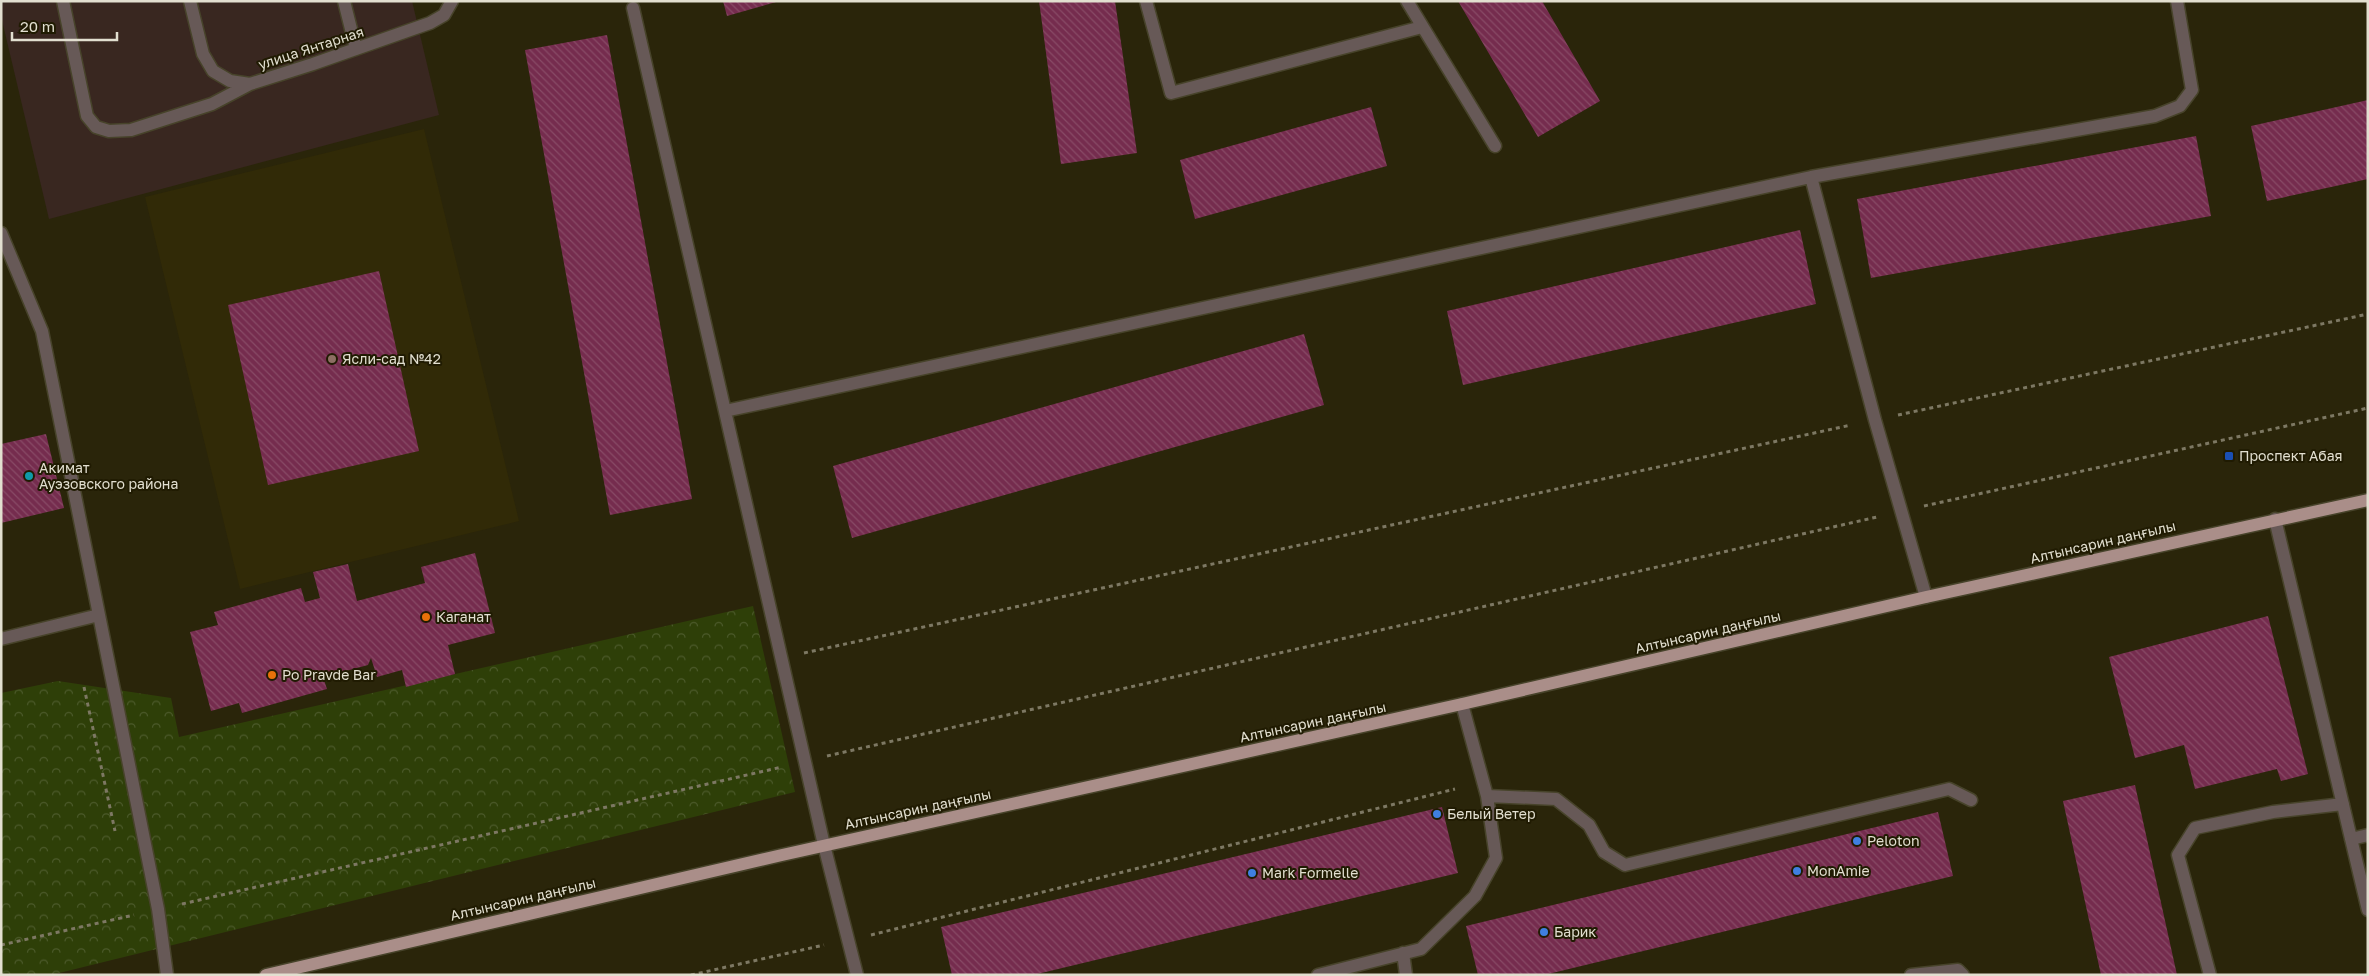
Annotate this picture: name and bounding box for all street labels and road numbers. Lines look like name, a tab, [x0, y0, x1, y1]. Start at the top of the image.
street label: улица Янтарная	[256, 22, 366, 73]
street label: Алтынсарин даңғылы	[2028, 516, 2177, 567]
street label: Алтынсарин даңғылы	[1633, 606, 1782, 657]
street label: Алтынсарин даңғылы	[1238, 698, 1388, 745]
street label: Алтынсарин даңғылы	[843, 785, 993, 832]
street label: Алтынсарин даңғылы	[448, 873, 597, 924]

